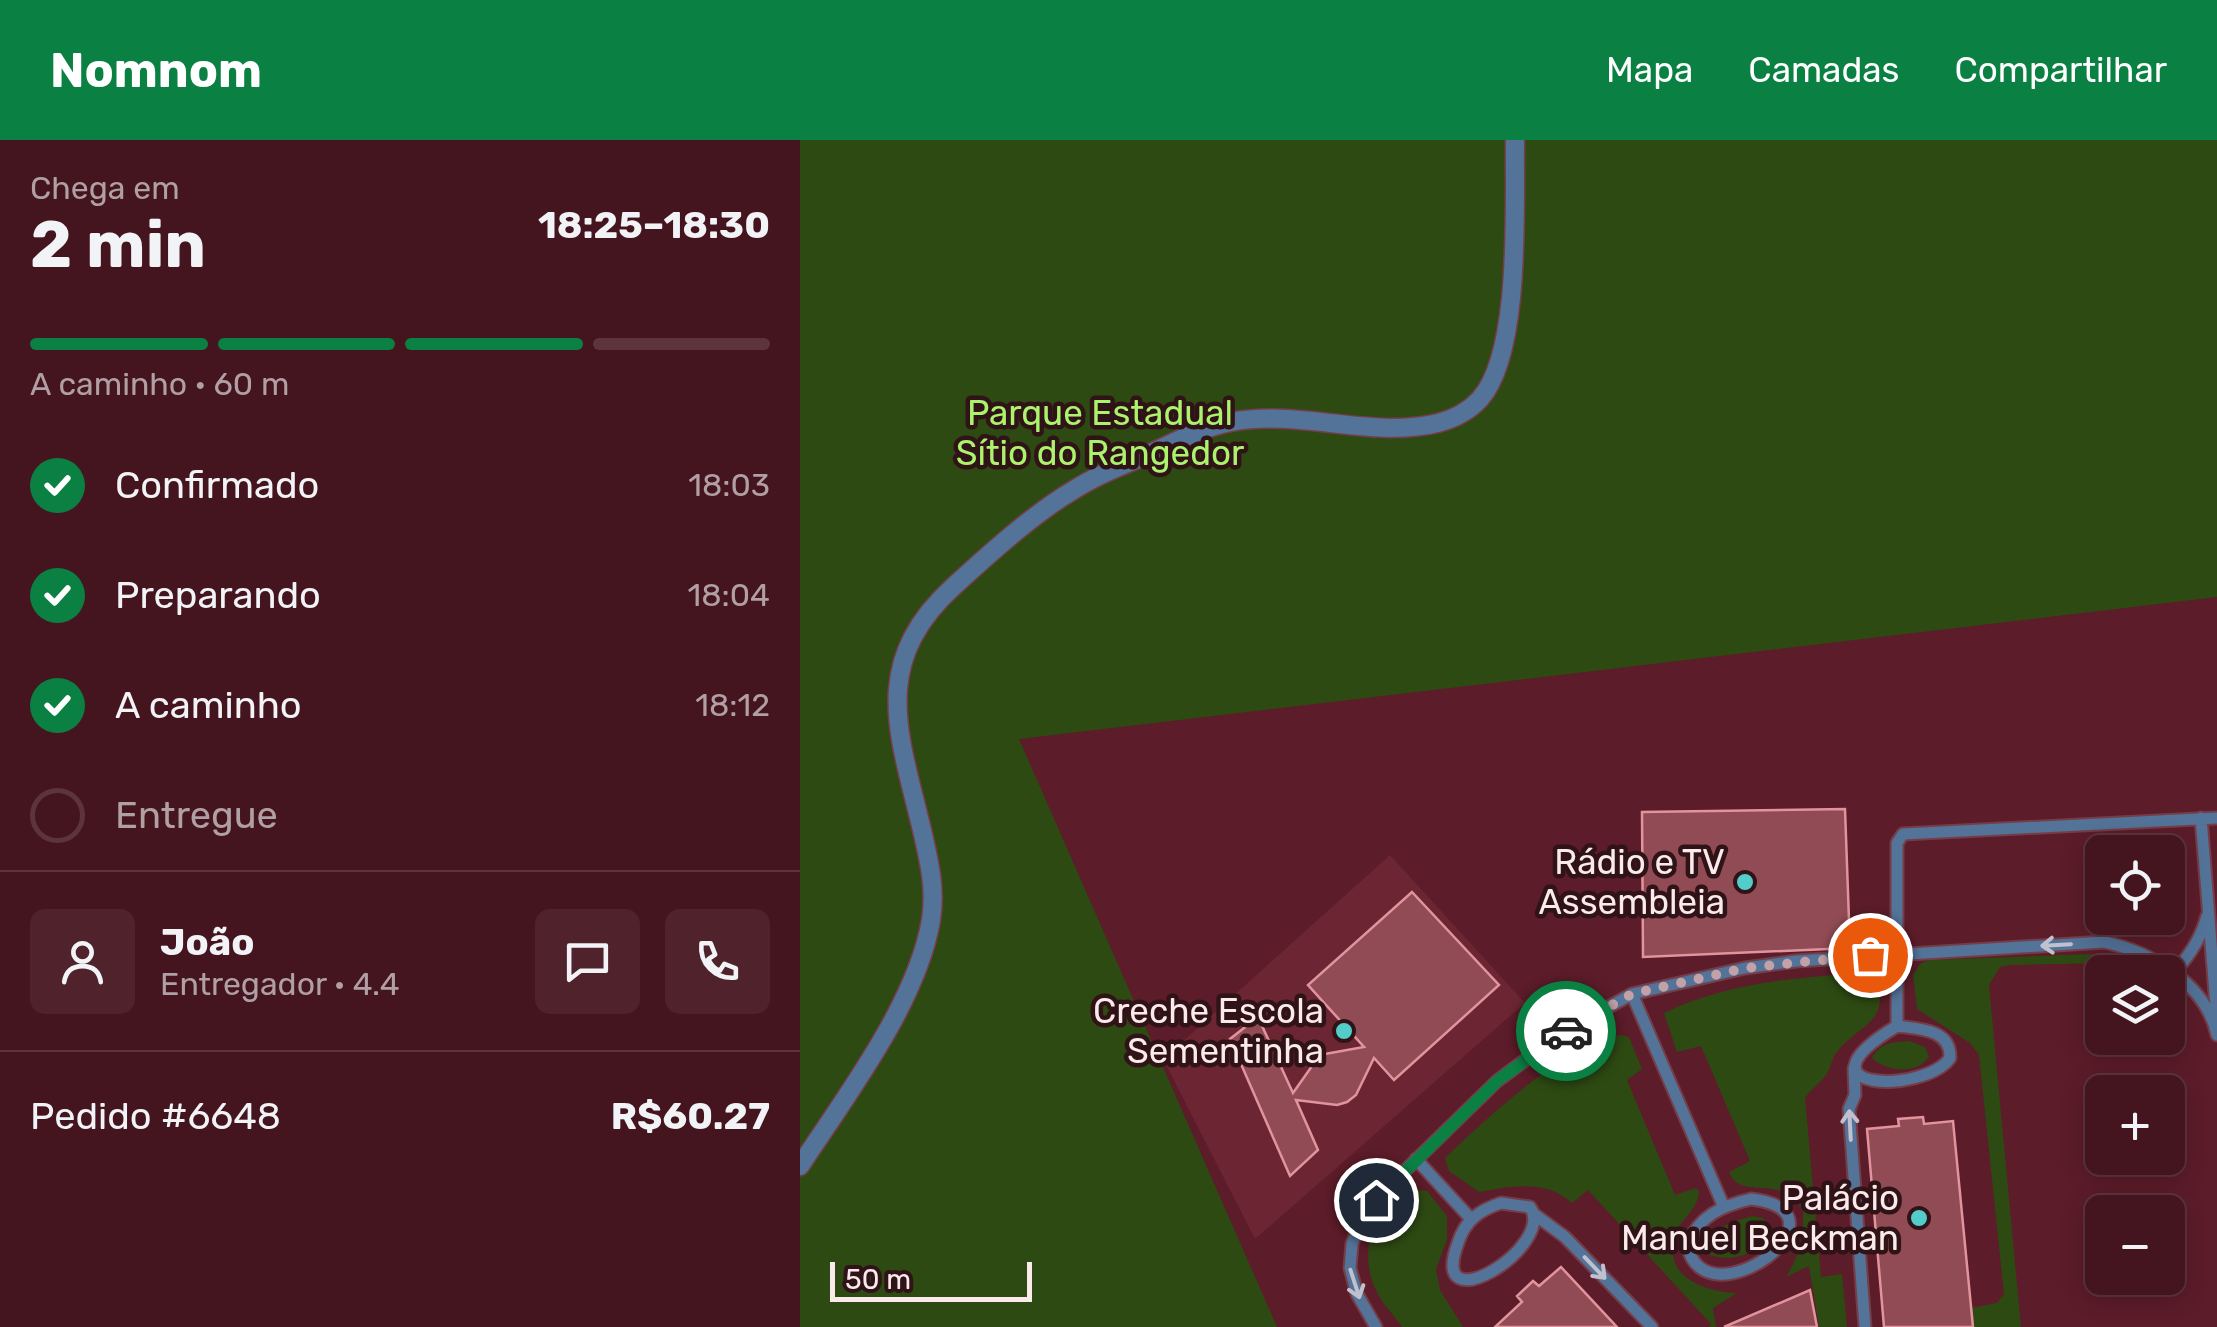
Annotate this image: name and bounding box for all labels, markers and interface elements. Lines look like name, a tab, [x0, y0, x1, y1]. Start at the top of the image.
text: Nomnom	[50, 42, 262, 99]
text: Mapa	[1606, 49, 1693, 91]
text: Camadas	[1748, 49, 1899, 91]
text: Compartilhar	[1954, 49, 2167, 91]
text: Chega em	[30, 169, 180, 207]
text: 18:25–18:30	[538, 202, 770, 248]
text: 2 min	[30, 206, 206, 283]
text: A caminho · 60 m	[30, 365, 289, 403]
park label: Parque Estadual Sítio do Rangedor	[956, 392, 1244, 474]
icon: check	[30, 458, 85, 513]
text: Confirmado	[115, 462, 319, 508]
text: 18:03	[688, 466, 770, 504]
icon: check	[30, 568, 85, 623]
text: Preparando	[115, 572, 321, 618]
text: 18:04	[688, 576, 770, 614]
icon: check	[30, 678, 85, 733]
text: A caminho	[115, 682, 302, 728]
text: 18:12	[695, 686, 770, 724]
text: Entregue	[115, 792, 278, 838]
map controls	[2085, 835, 2185, 1295]
button: locate	[2085, 835, 2185, 935]
place label: Rádio e TV Assembleia	[1538, 841, 1725, 923]
marker: Rádio e TV Assembleia	[1734, 871, 1756, 893]
button: person	[30, 909, 135, 1014]
button: chat	[535, 909, 640, 1014]
button: phone	[665, 909, 770, 1014]
pin	[1828, 913, 1913, 998]
text: João	[160, 919, 254, 965]
icon: bag	[1843, 928, 1898, 983]
one-way arrow	[2040, 936, 2073, 955]
button: layers	[2085, 955, 2185, 1055]
text: Entregador · 4.4	[160, 965, 400, 1003]
courier	[1516, 981, 1616, 1081]
place label: Creche Escola Sementinha	[1093, 990, 1324, 1072]
icon: car	[1539, 1004, 1594, 1059]
marker: Creche Escola Sementinha	[1333, 1020, 1355, 1042]
button: +	[2085, 1075, 2185, 1175]
text: Pedido #6648	[30, 1093, 281, 1139]
text: R$60.27	[611, 1093, 770, 1139]
one-way arrow	[1840, 1110, 1859, 1142]
pin	[1334, 1158, 1419, 1243]
icon: home	[1349, 1173, 1404, 1228]
place label: Palácio Manuel Beckman	[1621, 1177, 1899, 1259]
button: −	[2085, 1195, 2185, 1295]
marker: Palácio Manuel Beckman	[1908, 1207, 1930, 1229]
one-way arrow	[1583, 1256, 1607, 1280]
scale bar	[830, 1257, 1032, 1302]
text: 50 m	[845, 1263, 911, 1296]
one-way arrow	[1348, 1267, 1366, 1299]

